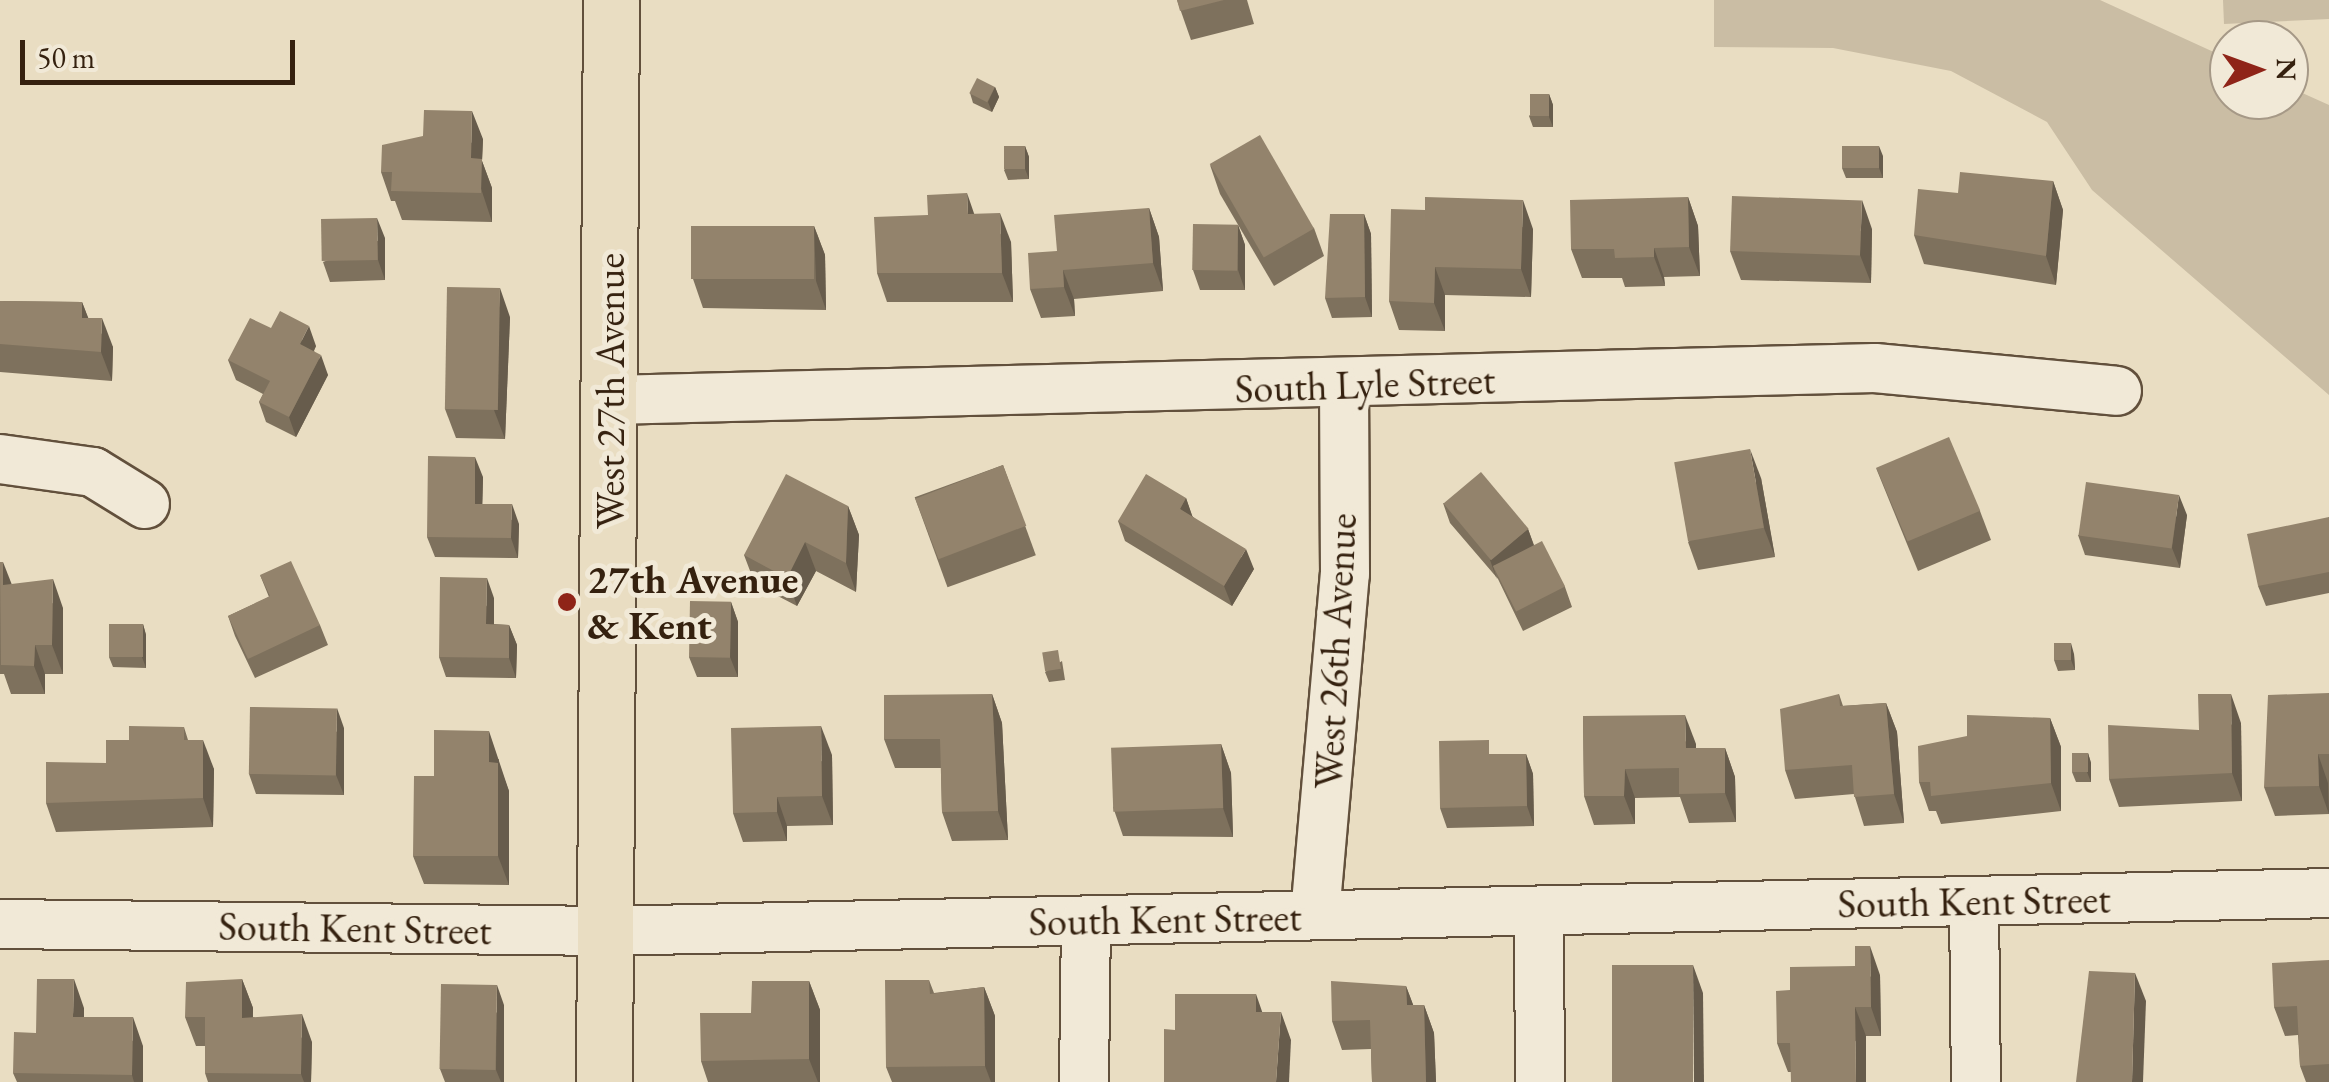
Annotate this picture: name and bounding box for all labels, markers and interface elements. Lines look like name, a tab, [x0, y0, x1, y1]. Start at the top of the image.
scale bar	[25, 20, 300, 82]
north arrow	[2209, 20, 2309, 120]
text: 50 m	[37, 38, 95, 77]
text: N	[2269, 58, 2305, 81]
street label: West 27th Avenue	[586, 253, 634, 529]
street label: South Lyle Street	[1234, 355, 1496, 413]
street label: West 26th Avenue	[1304, 512, 1366, 790]
place label: 27th Avenue & Kent	[587, 555, 799, 649]
marker: 27th Avenue & Kent	[556, 591, 578, 613]
street label: South Kent Street	[1837, 875, 2111, 927]
street label: South Kent Street	[1028, 893, 1302, 945]
street label: South Kent Street	[218, 902, 492, 954]

